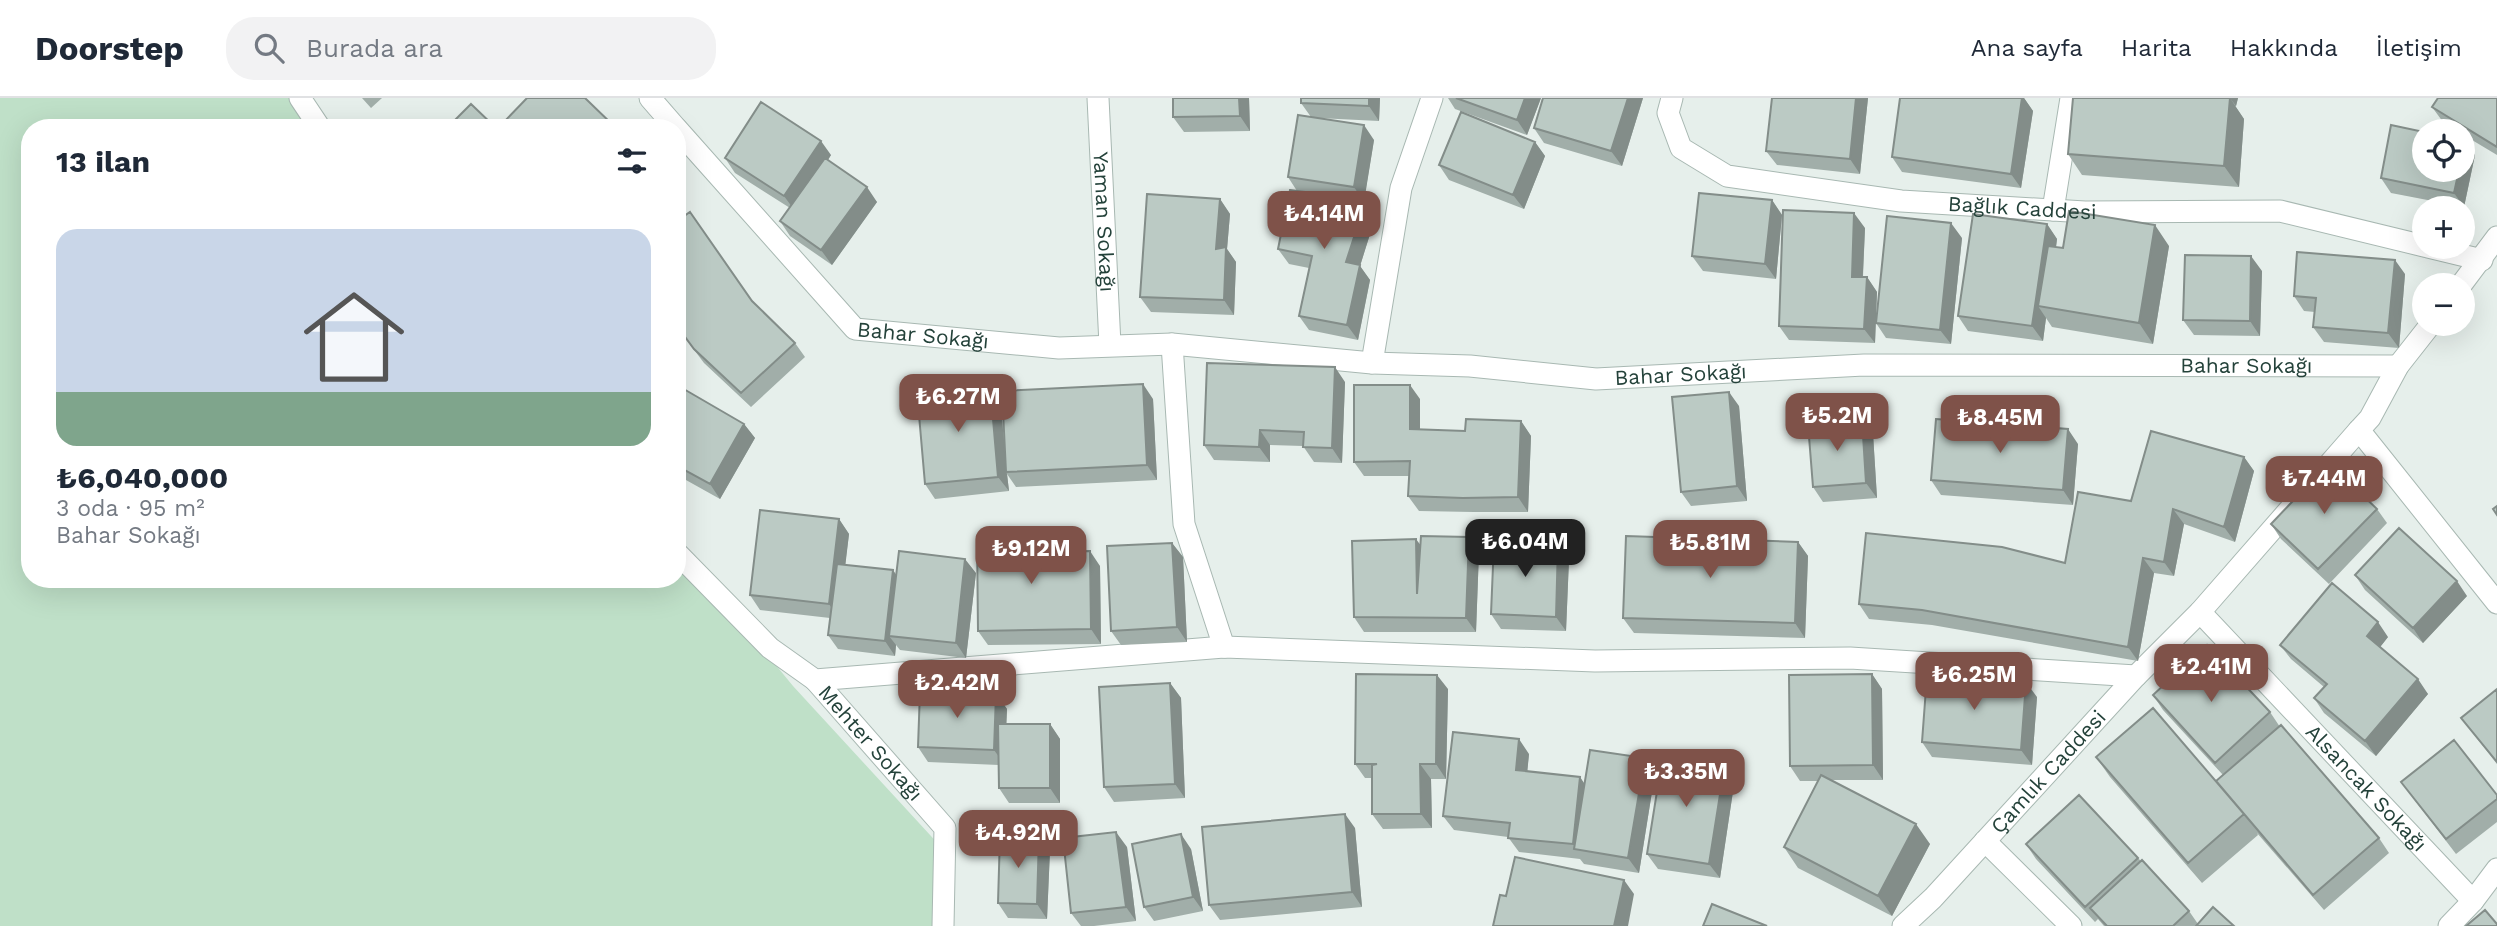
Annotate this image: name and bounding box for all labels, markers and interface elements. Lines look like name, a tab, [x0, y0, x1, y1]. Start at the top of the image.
search box	[226, 17, 716, 80]
text: Doorstep	[35, 29, 184, 68]
icon: search	[250, 29, 288, 67]
text: Burada ara	[306, 33, 443, 63]
text: Ana sayfa	[1971, 34, 2083, 62]
text: Harita	[2121, 34, 2192, 62]
text: Hakkında	[2230, 34, 2338, 62]
text: İletişim	[2376, 34, 2462, 62]
map controls	[2412, 119, 2475, 336]
button: locate	[2412, 119, 2475, 182]
icon: filters	[613, 142, 651, 180]
text: 13 ilan	[56, 144, 150, 179]
street label: Yaman Sokağı	[1089, 151, 1120, 293]
street label: Bağlık Caddesi	[1947, 191, 2097, 224]
pin: ₺4.14M	[1267, 192, 1381, 251]
button: +	[2412, 196, 2475, 259]
text: ₺4.14M	[1283, 200, 1365, 227]
button: −	[2412, 273, 2475, 336]
icon: home	[291, 274, 417, 400]
street label: Bahar Sokağı	[856, 316, 990, 353]
street label: Bahar Sokağı	[2180, 353, 2312, 378]
street label: Bahar Sokağı	[1614, 358, 1747, 390]
pin: ₺6.27M	[901, 374, 1015, 434]
text: ₺6.27M	[915, 383, 1001, 410]
pin: ₺5.2M	[1788, 394, 1886, 453]
pin: ₺8.45M	[1943, 396, 2057, 455]
text: ₺5.2M	[1801, 402, 1873, 429]
text: ₺8.45M	[1957, 404, 2043, 431]
pin: ₺7.44M	[2267, 456, 2381, 516]
text: ₺6,040,000	[56, 460, 228, 495]
text: ₺7.44M	[2282, 465, 2366, 492]
text: 3 oda · 95 m²	[56, 495, 205, 522]
pin: ₺6.04M	[1468, 519, 1582, 579]
pin: ₺5.81M	[1653, 520, 1767, 580]
text: Bahar Sokağı	[56, 522, 201, 549]
pin: ₺9.12M	[974, 526, 1088, 586]
text: ₺6.04M	[1481, 528, 1569, 555]
text: ₺5.81M	[1669, 529, 1751, 556]
text: ₺9.12M	[991, 535, 1071, 562]
pin: ₺2.41M	[2154, 644, 2268, 704]
pin: ₺6.25M	[1917, 652, 2031, 712]
text: ₺2.41M	[2170, 653, 2252, 680]
pin: ₺2.42M	[900, 660, 1014, 720]
text: ₺6.25M	[1931, 661, 2017, 688]
text: ₺2.42M	[914, 669, 1000, 696]
street label: Mehter Sokağı	[813, 680, 928, 806]
street label: Çamlık Caddesi	[1985, 705, 2111, 838]
street label: Alsancak Sokağı	[2301, 719, 2432, 856]
pin: ₺3.35M	[1629, 750, 1743, 809]
text: ₺3.35M	[1644, 758, 1728, 785]
pin: ₺4.92M	[961, 810, 1075, 870]
text: ₺4.92M	[975, 819, 1061, 846]

